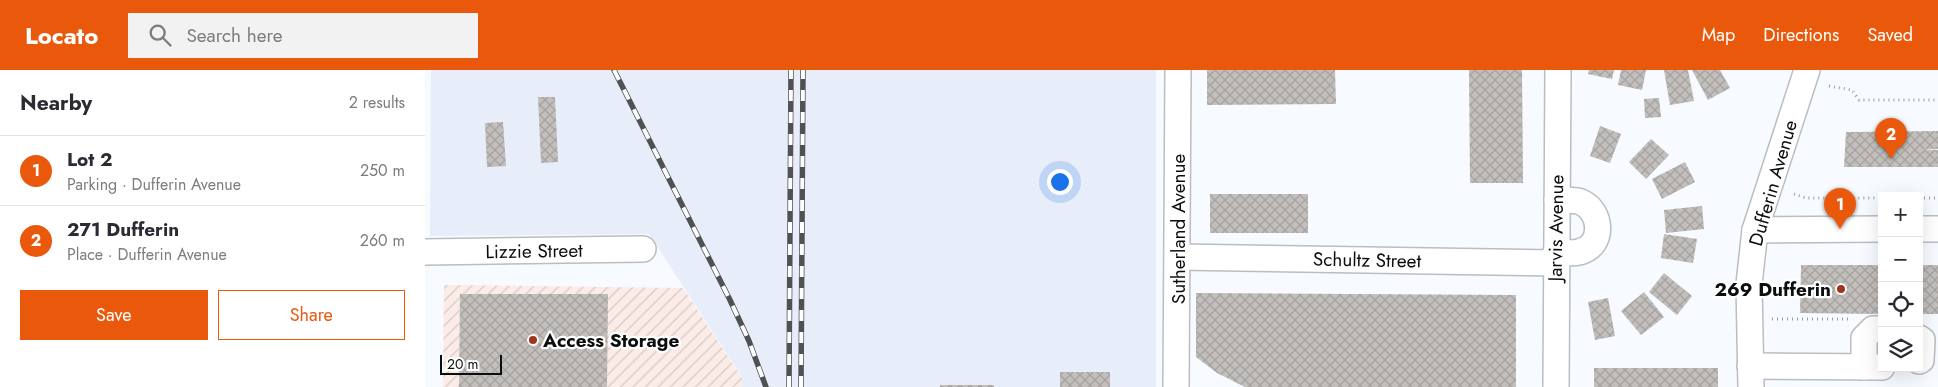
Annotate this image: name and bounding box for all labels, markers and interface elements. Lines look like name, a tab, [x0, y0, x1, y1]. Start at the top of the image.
search box	[128, 13, 478, 58]
text: Locato	[25, 18, 98, 53]
icon: search	[146, 21, 174, 49]
text: Search here	[186, 22, 283, 49]
text: Map	[1702, 22, 1735, 48]
text: Directions	[1763, 22, 1839, 48]
text: Saved	[1867, 22, 1913, 48]
text: Nearby	[20, 88, 92, 118]
text: 2 results	[349, 91, 405, 114]
street label: Dufferin Avenue	[1742, 117, 1804, 249]
pin: 2	[1875, 118, 1907, 159]
text: Lot 2	[67, 146, 112, 173]
street label: Sutherland Avenue	[1165, 154, 1192, 304]
text: 1	[32, 159, 40, 182]
text: 250 m	[360, 159, 405, 182]
your location	[1047, 169, 1073, 195]
text: Parking · Dufferin Avenue	[67, 173, 241, 196]
street label: Jarvis Avenue	[1542, 174, 1570, 285]
pin: 1	[1824, 188, 1856, 229]
map controls	[1878, 192, 1923, 372]
button: +	[1878, 192, 1923, 237]
text: 271 Dufferin	[67, 216, 179, 243]
text: 2	[31, 229, 41, 252]
text: 260 m	[360, 229, 405, 252]
street label: Lizzie Street	[485, 237, 583, 265]
button: −	[1878, 237, 1923, 282]
text: Place · Dufferin Avenue	[67, 243, 227, 266]
street label: Schultz Street	[1313, 246, 1422, 274]
place label: 269 Dufferin	[1715, 276, 1831, 303]
button: locate	[1878, 282, 1923, 327]
marker: 269 Dufferin	[1835, 283, 1847, 295]
button: Save	[20, 290, 208, 340]
button: Share	[218, 290, 405, 340]
place label: Access Storage	[542, 327, 679, 354]
button: layers	[1878, 327, 1923, 372]
marker: Access Storage	[527, 334, 539, 346]
scale bar	[440, 352, 503, 375]
text: 20 m	[447, 354, 479, 374]

